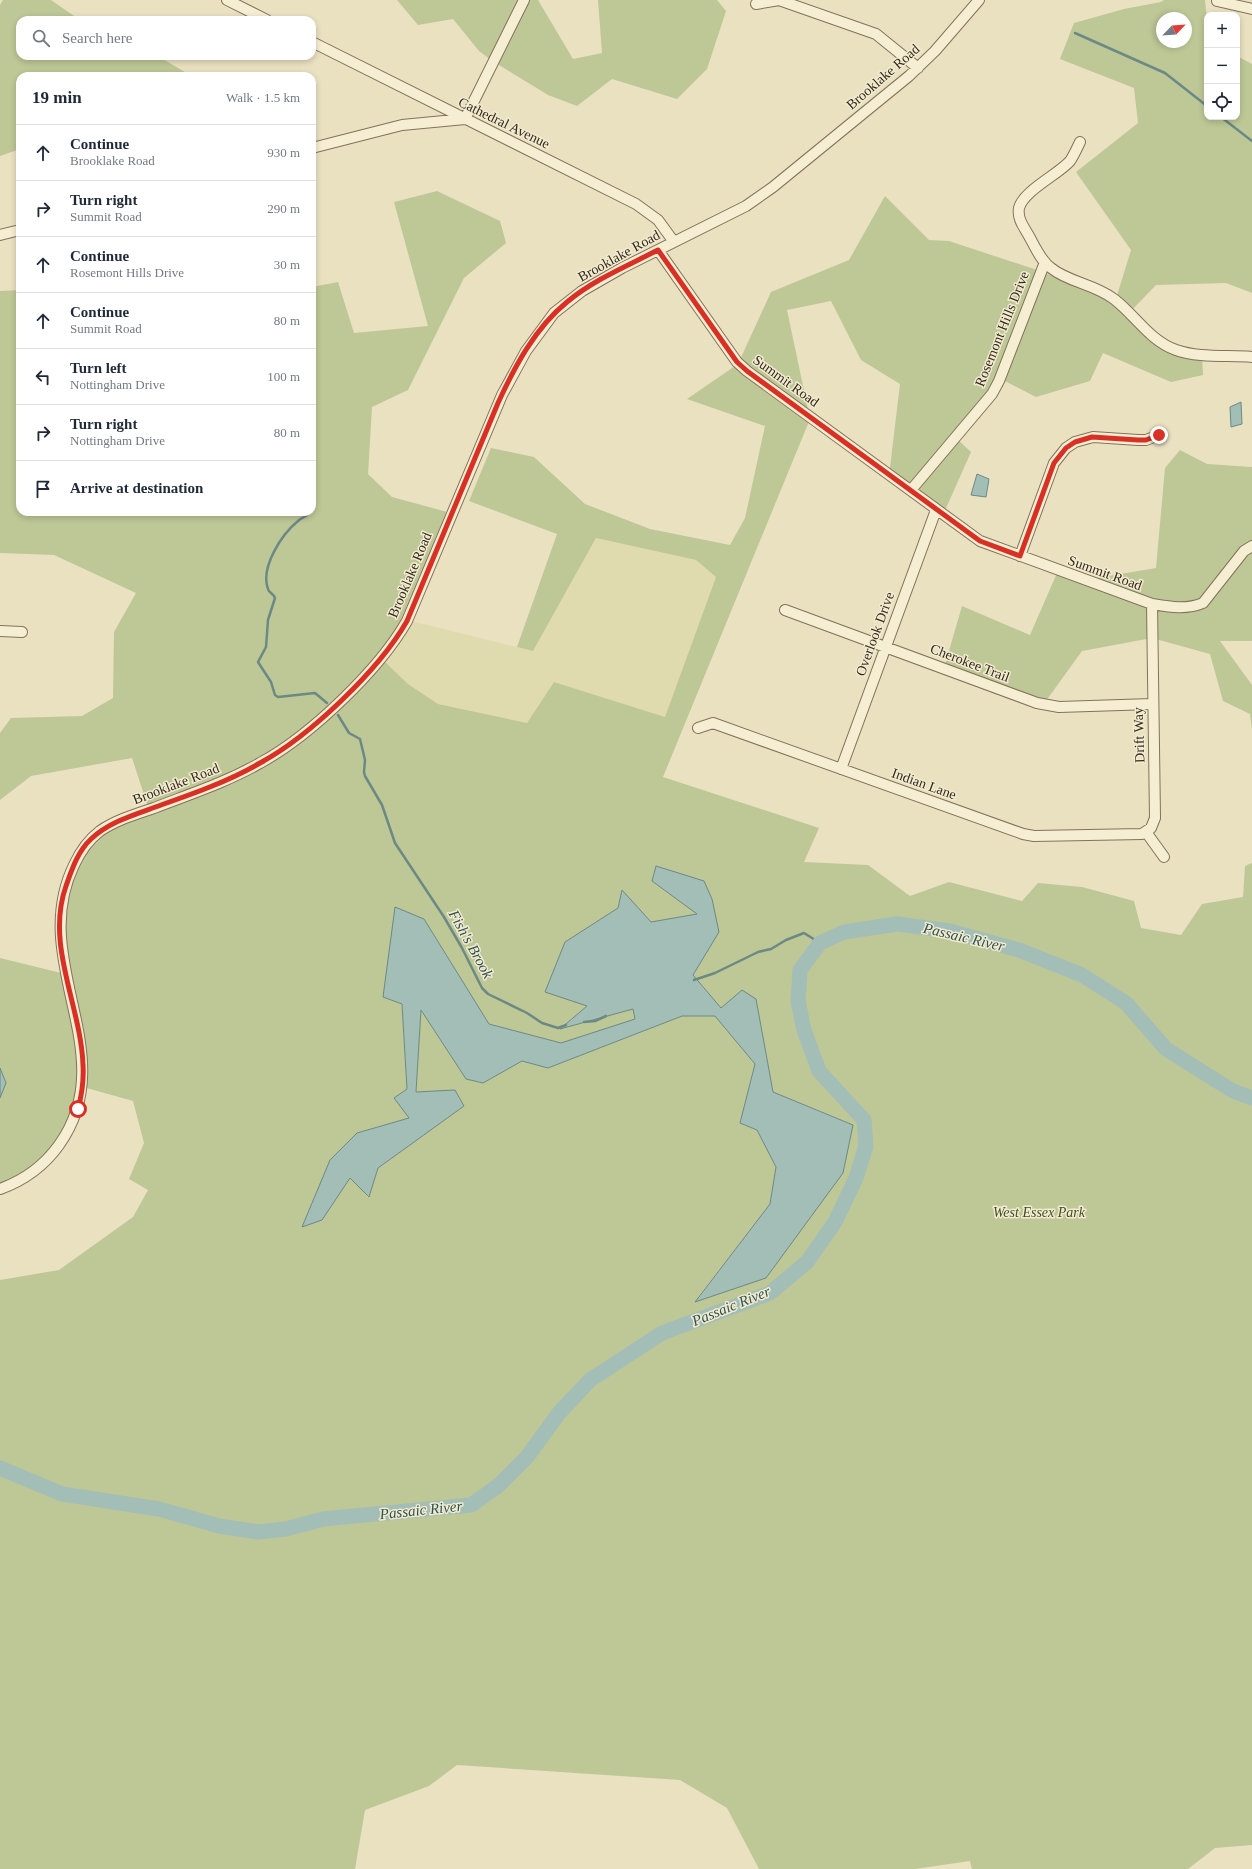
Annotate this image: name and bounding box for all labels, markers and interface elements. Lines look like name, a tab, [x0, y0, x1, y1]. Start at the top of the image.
north arrow	[1156, 12, 1192, 48]
map controls	[1204, 12, 1240, 120]
button: +	[1204, 12, 1240, 48]
search box	[16, 16, 316, 60]
icon: search	[30, 27, 52, 49]
text: Search here	[62, 30, 132, 46]
street label: Brooklake Road	[844, 41, 922, 113]
button: −	[1204, 48, 1240, 84]
button: locate	[1204, 84, 1240, 120]
text: 19 min	[32, 88, 82, 107]
text: Walk · 1.5 km	[226, 90, 300, 105]
street label: Cathedral Avenue	[456, 94, 552, 152]
text: Continue	[70, 136, 129, 152]
icon: ahead	[32, 142, 54, 164]
text: 930 m	[267, 145, 300, 160]
text: Brooklake Road	[70, 153, 155, 168]
text: Turn right	[70, 192, 137, 208]
icon: right	[32, 198, 54, 220]
text: 290 m	[267, 201, 300, 216]
text: Summit Road	[70, 209, 142, 224]
street label: Brooklake Road	[575, 227, 663, 285]
text: Continue	[70, 248, 129, 264]
icon: ahead	[32, 254, 54, 276]
text: 30 m	[274, 257, 300, 272]
text: Rosemont Hills Drive	[70, 265, 184, 280]
street label: Rosemont Hills Drive	[972, 269, 1032, 389]
text: Continue	[70, 304, 129, 320]
icon: ahead	[32, 310, 54, 332]
text: 80 m	[274, 313, 300, 328]
text: Summit Road	[70, 321, 142, 336]
street label: Summit Road	[750, 352, 822, 410]
text: Turn left	[70, 360, 127, 376]
icon: left	[32, 366, 54, 388]
text: 100 m	[267, 369, 300, 384]
text: Nottingham Drive	[70, 377, 165, 392]
text: Turn right	[70, 416, 137, 432]
icon: right	[32, 422, 54, 444]
text: 80 m	[274, 425, 300, 440]
route end	[1150, 426, 1168, 444]
text: Nottingham Drive	[70, 433, 165, 448]
icon: arrive	[32, 478, 54, 500]
text: Arrive at destination	[70, 480, 203, 496]
street label: Brooklake Road	[385, 530, 435, 620]
street label: Summit Road	[1066, 553, 1144, 593]
street label: Overlook Drive	[853, 590, 897, 678]
street label: Cherokee Trail	[928, 641, 1012, 685]
street label: Drift Way	[1131, 707, 1147, 763]
street label: Brooklake Road	[131, 761, 221, 807]
street label: Indian Lane	[890, 765, 958, 803]
water label: Fish's Brook	[445, 906, 496, 981]
water label: Passaic River	[921, 920, 1006, 954]
route start	[69, 1100, 87, 1118]
park label: West Essex Park	[993, 1205, 1086, 1220]
water label: Passaic River	[689, 1283, 773, 1329]
water label: Passaic River	[378, 1498, 463, 1522]

